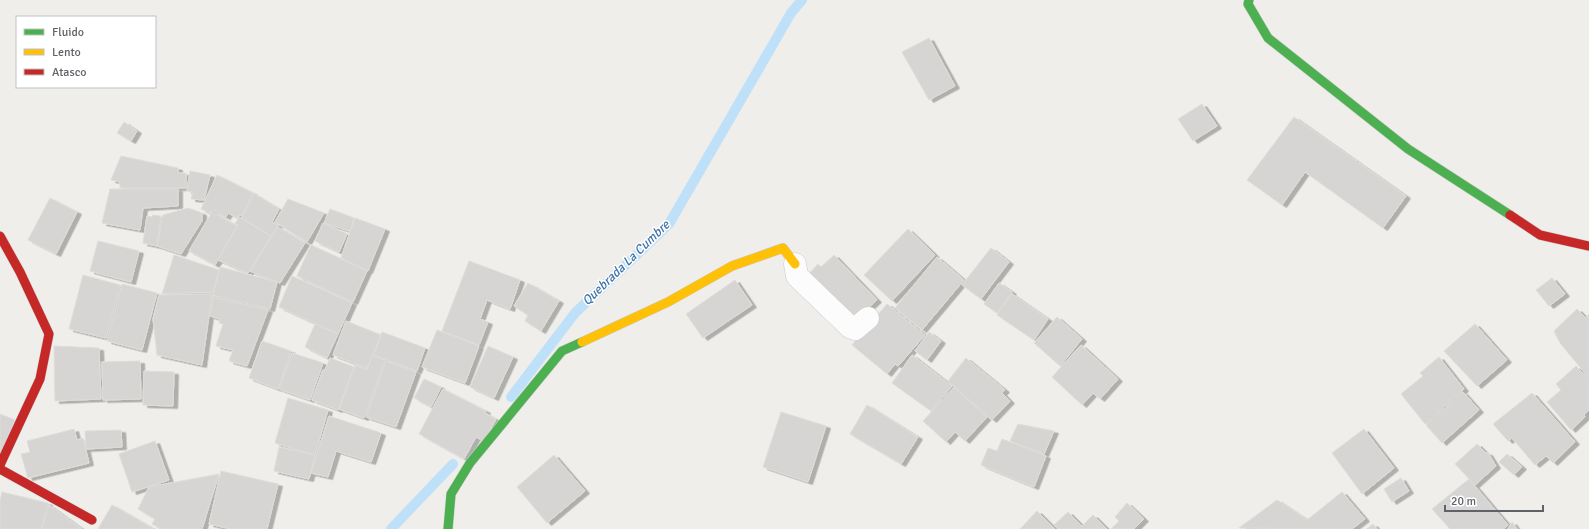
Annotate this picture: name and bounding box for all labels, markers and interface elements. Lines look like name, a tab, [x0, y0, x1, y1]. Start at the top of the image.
legend	[16, 16, 156, 88]
text: Fluido	[52, 25, 84, 40]
text: Lento	[52, 45, 81, 60]
text: Atasco	[52, 65, 87, 80]
water label: Quebrada La Cumbre	[579, 216, 674, 309]
scale bar	[1445, 487, 1543, 513]
text: 20 m	[1451, 494, 1476, 509]

